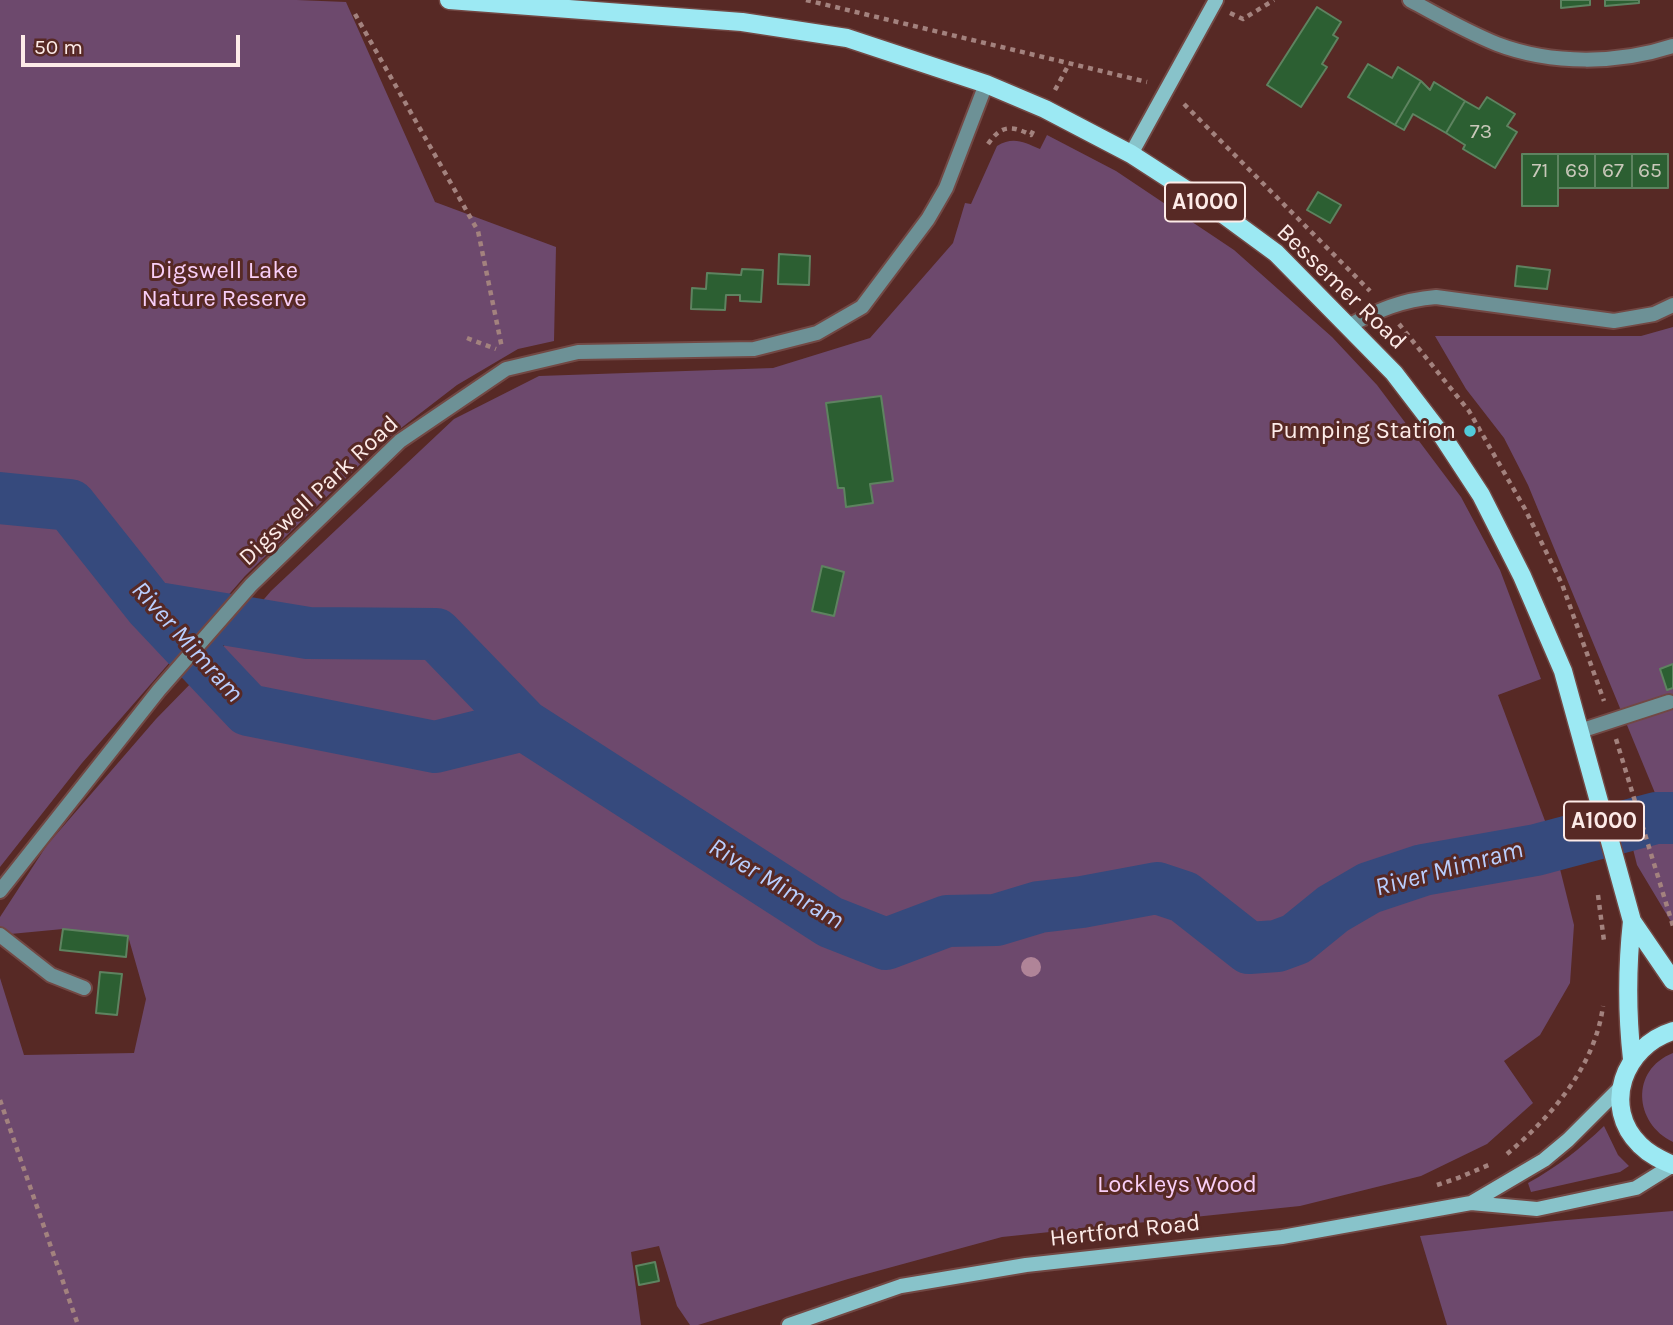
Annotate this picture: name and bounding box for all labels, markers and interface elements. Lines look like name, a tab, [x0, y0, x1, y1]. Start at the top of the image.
scale bar	[24, 21, 243, 65]
text: 50 m	[34, 35, 83, 59]
house number: 73	[1470, 119, 1492, 145]
house number: 71	[1532, 158, 1548, 184]
house number: 69	[1565, 158, 1589, 184]
house number: 67	[1602, 158, 1624, 184]
house number: 65	[1638, 158, 1662, 184]
road number: A1000	[1165, 182, 1245, 222]
street label: Bessemer Road	[1270, 218, 1412, 356]
park label: Digswell Lake Nature Reserve	[142, 257, 306, 313]
street label: Digswell Park Road	[233, 410, 405, 572]
place label: Pumping Station	[1270, 417, 1456, 445]
marker: Pumping Station	[1462, 423, 1478, 439]
water label: River Mimram	[124, 575, 250, 709]
road number: A1000	[1564, 802, 1644, 841]
water label: River Mimram	[703, 831, 849, 937]
water label: River Mimram	[1371, 834, 1527, 904]
park label: Lockleys Wood	[1097, 1171, 1257, 1199]
street label: Hertford Road	[1048, 1209, 1202, 1253]

